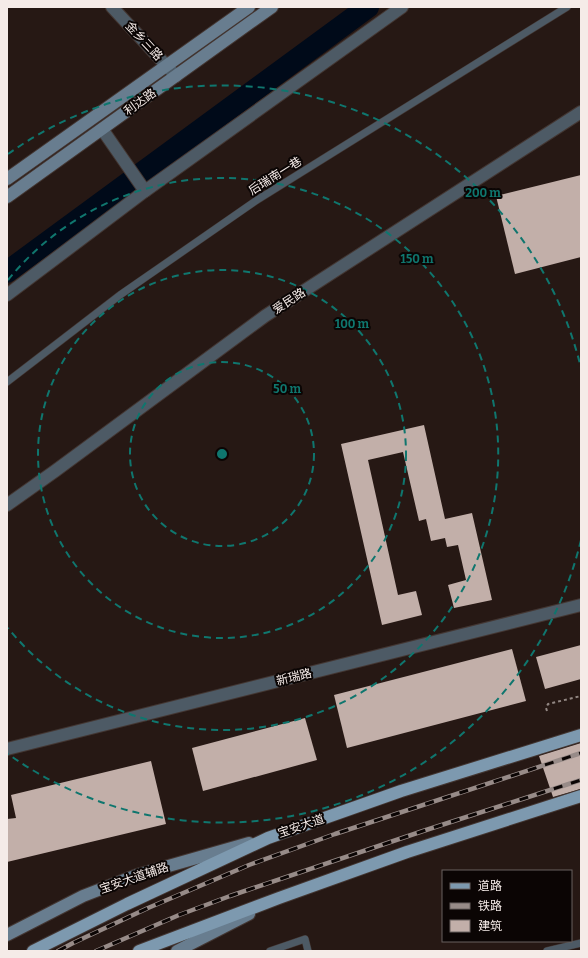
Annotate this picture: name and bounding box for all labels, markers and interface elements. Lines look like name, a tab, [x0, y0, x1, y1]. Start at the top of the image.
street label: 金乡三路	[123, 19, 165, 63]
street label: 利达路	[121, 86, 159, 118]
street label: 后瑞南一巷	[246, 154, 304, 198]
text: 200 m	[465, 186, 501, 200]
text: 150 m	[401, 252, 434, 266]
street label: 爱民路	[270, 285, 308, 317]
text: 100 m	[335, 317, 370, 331]
text: 50 m	[273, 382, 301, 396]
centre of rings	[215, 447, 229, 461]
street label: 新瑞路	[275, 666, 313, 688]
street label: 宝安大道	[276, 812, 326, 840]
street label: 宝安大道辅路	[98, 860, 170, 896]
legend	[442, 870, 572, 942]
text: 道路	[478, 879, 502, 893]
text: 铁路	[478, 899, 502, 913]
text: 建筑	[478, 919, 502, 933]

